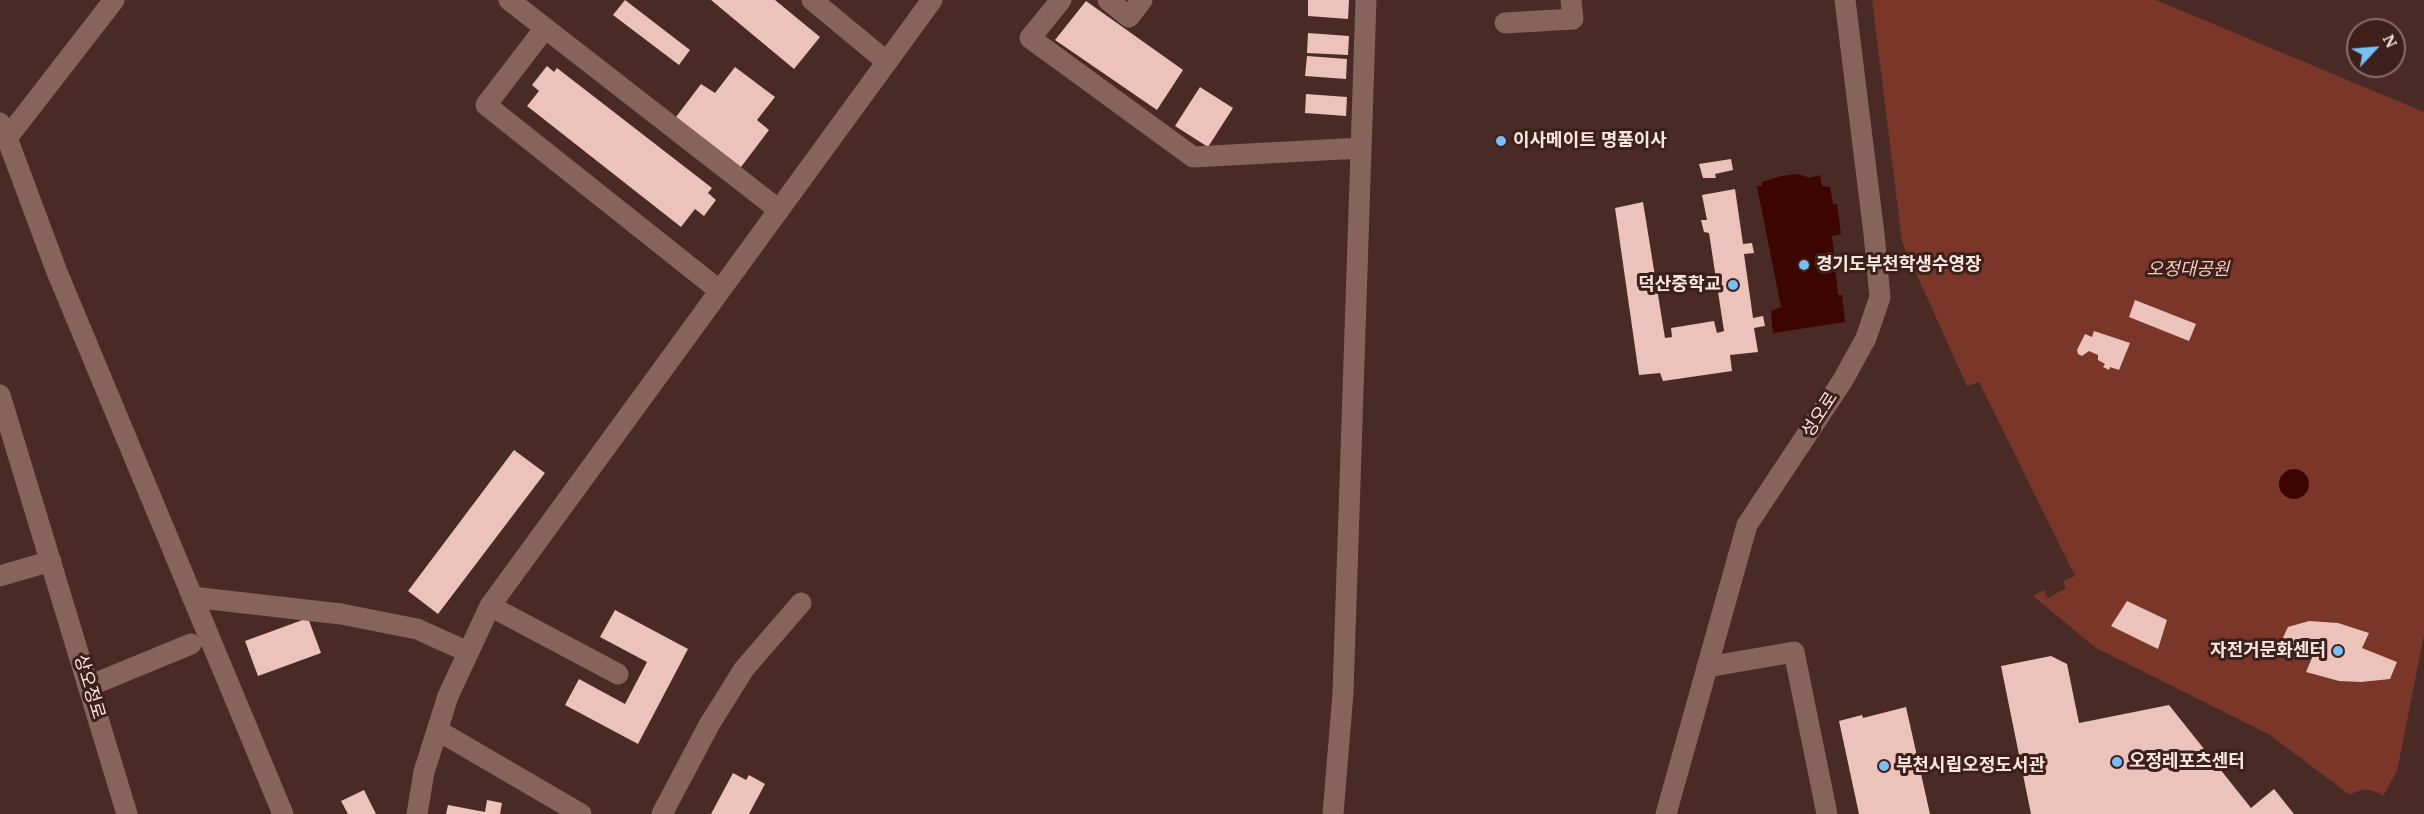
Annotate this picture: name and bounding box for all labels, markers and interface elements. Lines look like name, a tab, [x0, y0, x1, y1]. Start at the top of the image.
north arrow	[2346, 18, 2406, 78]
text: N	[2378, 31, 2403, 51]
place label: 이사메이트 명품이사	[1513, 130, 1667, 152]
marker: 이사메이트 명품이사	[1494, 134, 1508, 148]
place label: 경기도부천학생수영장	[1816, 254, 1982, 276]
marker: 경기도부천학생수영장	[1797, 258, 1811, 272]
park label: 오정대공원	[2147, 259, 2229, 281]
place label: 덕산중학교	[1638, 274, 1721, 296]
marker: 덕산중학교	[1726, 278, 1740, 292]
street label: 성오로	[1797, 388, 1843, 442]
place label: 자전거문화센터	[2210, 640, 2326, 662]
marker: 자전거문화센터	[2331, 644, 2345, 658]
street label: 상오정로	[69, 652, 109, 722]
place label: 오정레포츠센터	[2129, 751, 2245, 773]
place label: 부천시립오정도서관	[1896, 755, 2045, 777]
marker: 오정레포츠센터	[2110, 755, 2124, 769]
marker: 부천시립오정도서관	[1877, 759, 1891, 773]

